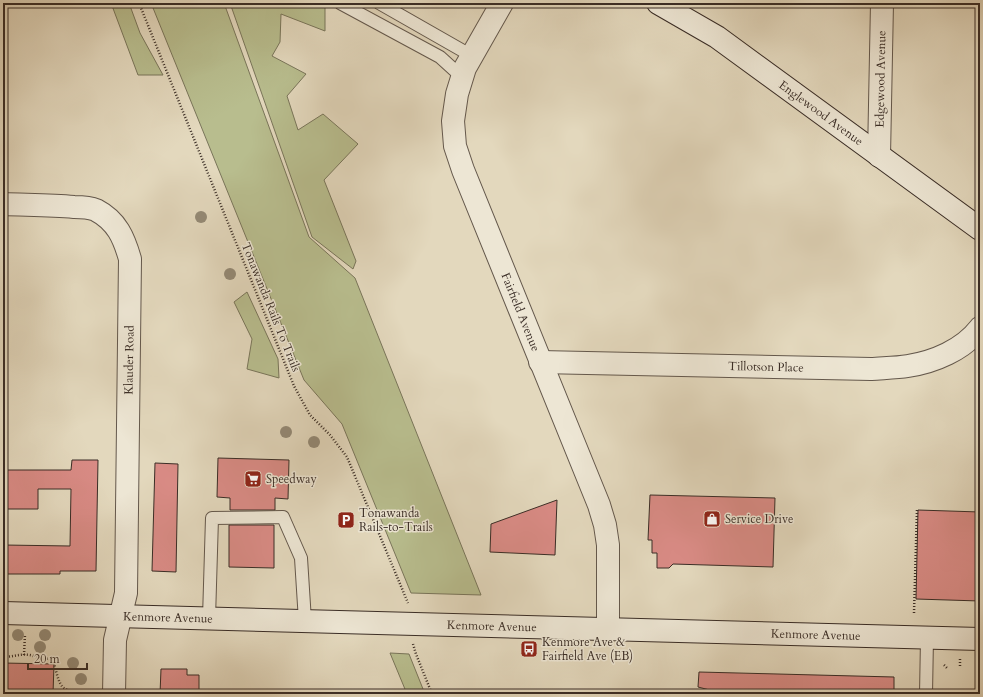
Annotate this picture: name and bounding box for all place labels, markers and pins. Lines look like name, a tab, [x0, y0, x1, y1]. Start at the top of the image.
supermarket icon: Speedway	[243, 469, 263, 489]
place label: Speedway	[266, 471, 317, 487]
place label: Tonawanda Rails-to-Trails	[359, 505, 433, 535]
shop icon: Service Drive	[702, 509, 722, 529]
parking icon: Tonawanda Rails-to-Trails	[336, 510, 356, 530]
place label: Service Drive	[725, 511, 793, 527]
place label: Kenmore Ave & Fairfield Ave (EB)	[542, 634, 633, 664]
bus stop icon: Kenmore Ave & Fairfield Ave (EB)	[519, 639, 539, 659]

